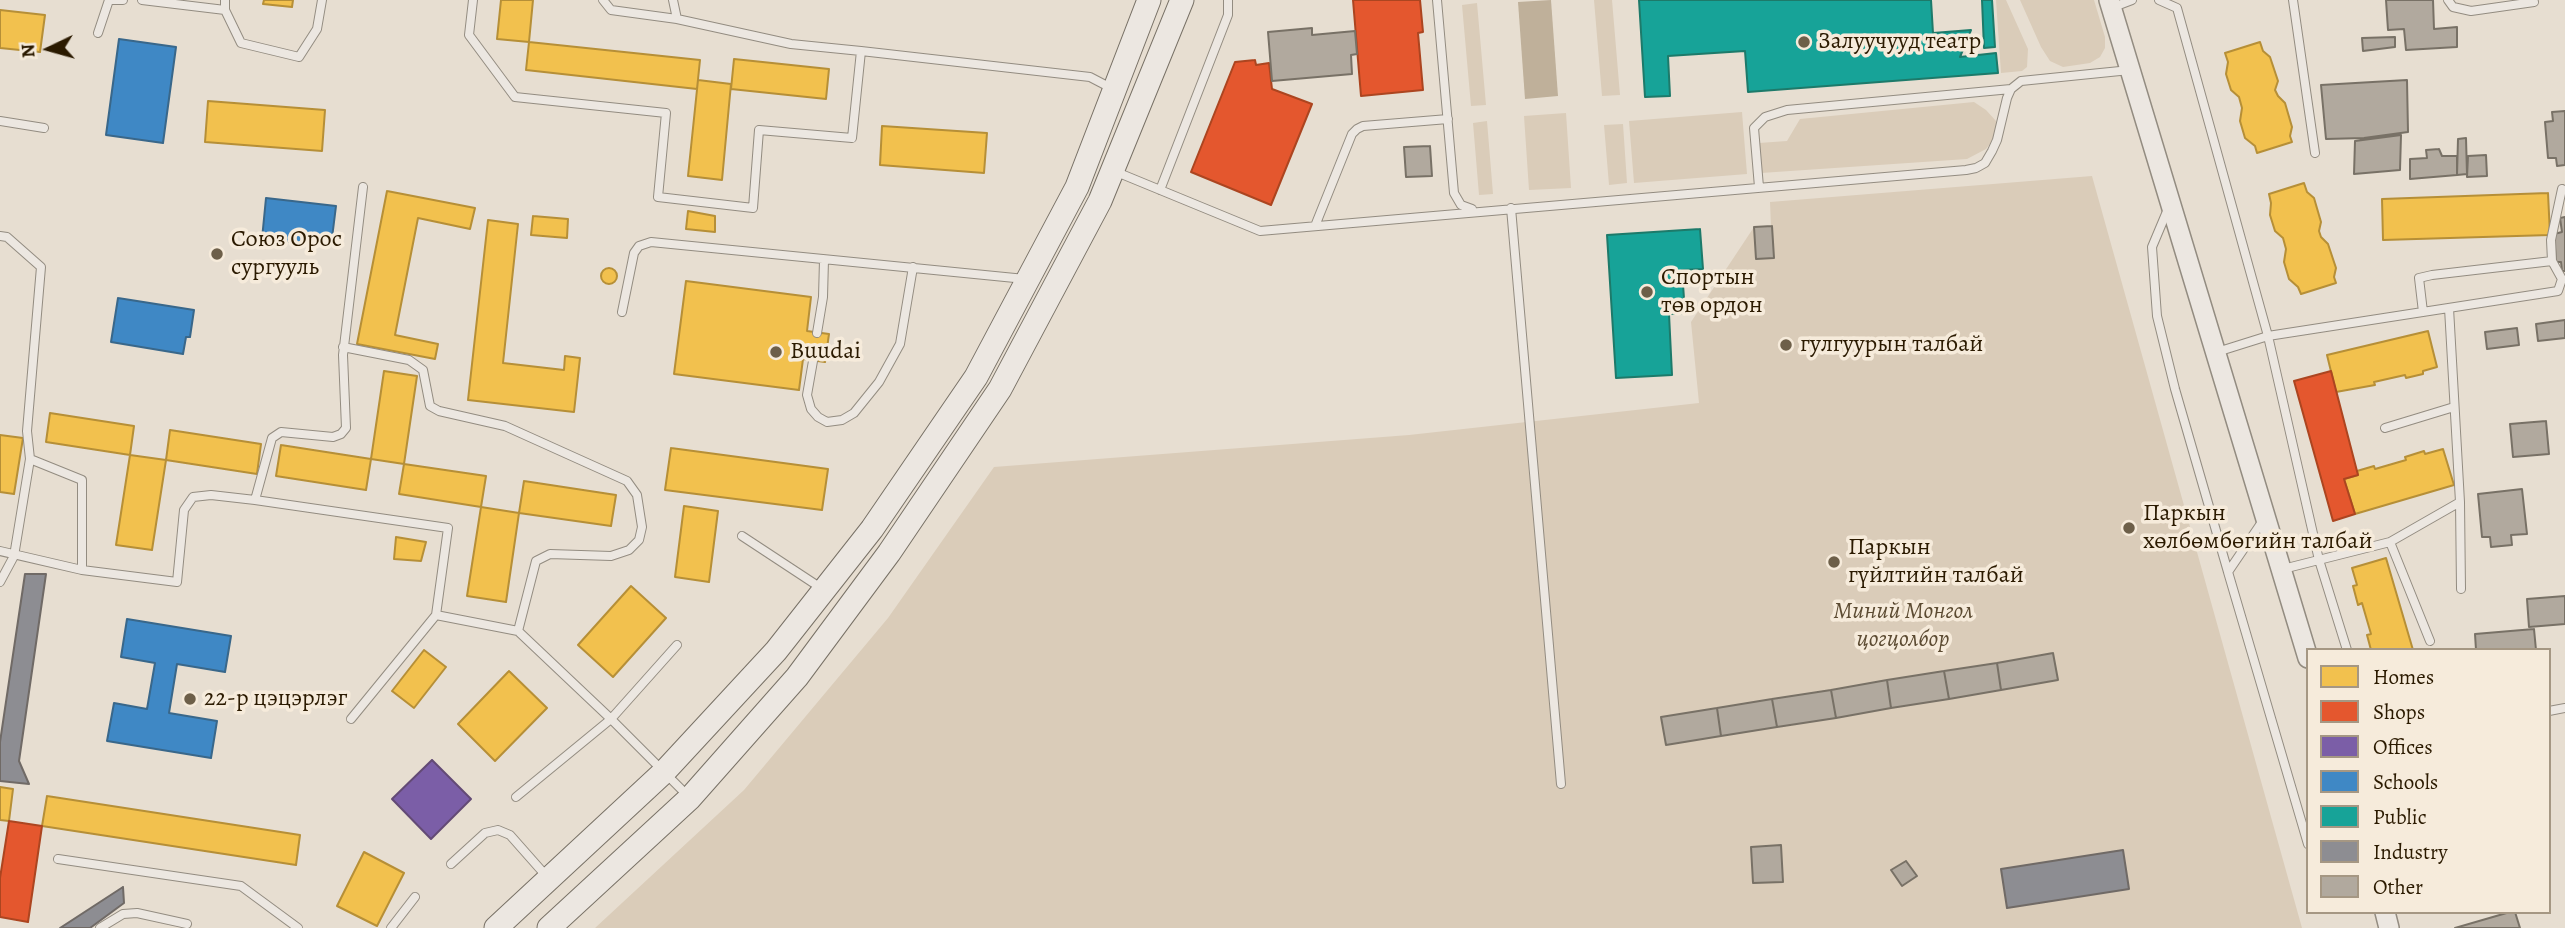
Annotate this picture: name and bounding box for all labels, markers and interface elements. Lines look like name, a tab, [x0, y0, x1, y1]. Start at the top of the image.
north arrow	[14, 14, 84, 84]
place label: Залуучууд театр	[1818, 28, 1981, 56]
marker: Залуучууд театр	[1796, 34, 1812, 50]
text: N	[15, 43, 42, 59]
place label: Союз Орос сургууль	[231, 226, 342, 282]
marker: Союз Орос сургууль	[209, 246, 225, 262]
place label: Спортын төв ордон	[1661, 264, 1763, 320]
marker: Спортын төв ордон	[1639, 284, 1655, 300]
place label: гулгуурын талбай	[1800, 331, 1983, 359]
marker: гулгуурын талбай	[1778, 337, 1794, 353]
place label: Buudai	[790, 338, 861, 366]
marker: Buudai	[768, 344, 784, 360]
place label: Паркын хөлбөмбөгийн талбай	[2143, 500, 2372, 556]
marker: Паркын хөлбөмбөгийн талбай	[2121, 520, 2137, 536]
place label: Паркын гүйлтийн талбай	[1848, 534, 2024, 590]
marker: Паркын гүйлтийн талбай	[1826, 554, 1842, 570]
park label: Миний Монгол цогцолбор	[1833, 598, 1973, 654]
legend	[2306, 648, 2551, 914]
text: Homes	[2373, 663, 2434, 691]
place label: 22-р цэцэрлэг	[204, 685, 348, 713]
marker: 22-р цэцэрлэг	[182, 691, 198, 707]
text: Shops	[2373, 698, 2425, 726]
text: Offices	[2373, 733, 2433, 761]
text: Schools	[2373, 768, 2438, 796]
text: Public	[2373, 803, 2427, 831]
text: Industry	[2373, 838, 2448, 866]
text: Other	[2373, 873, 2423, 901]

